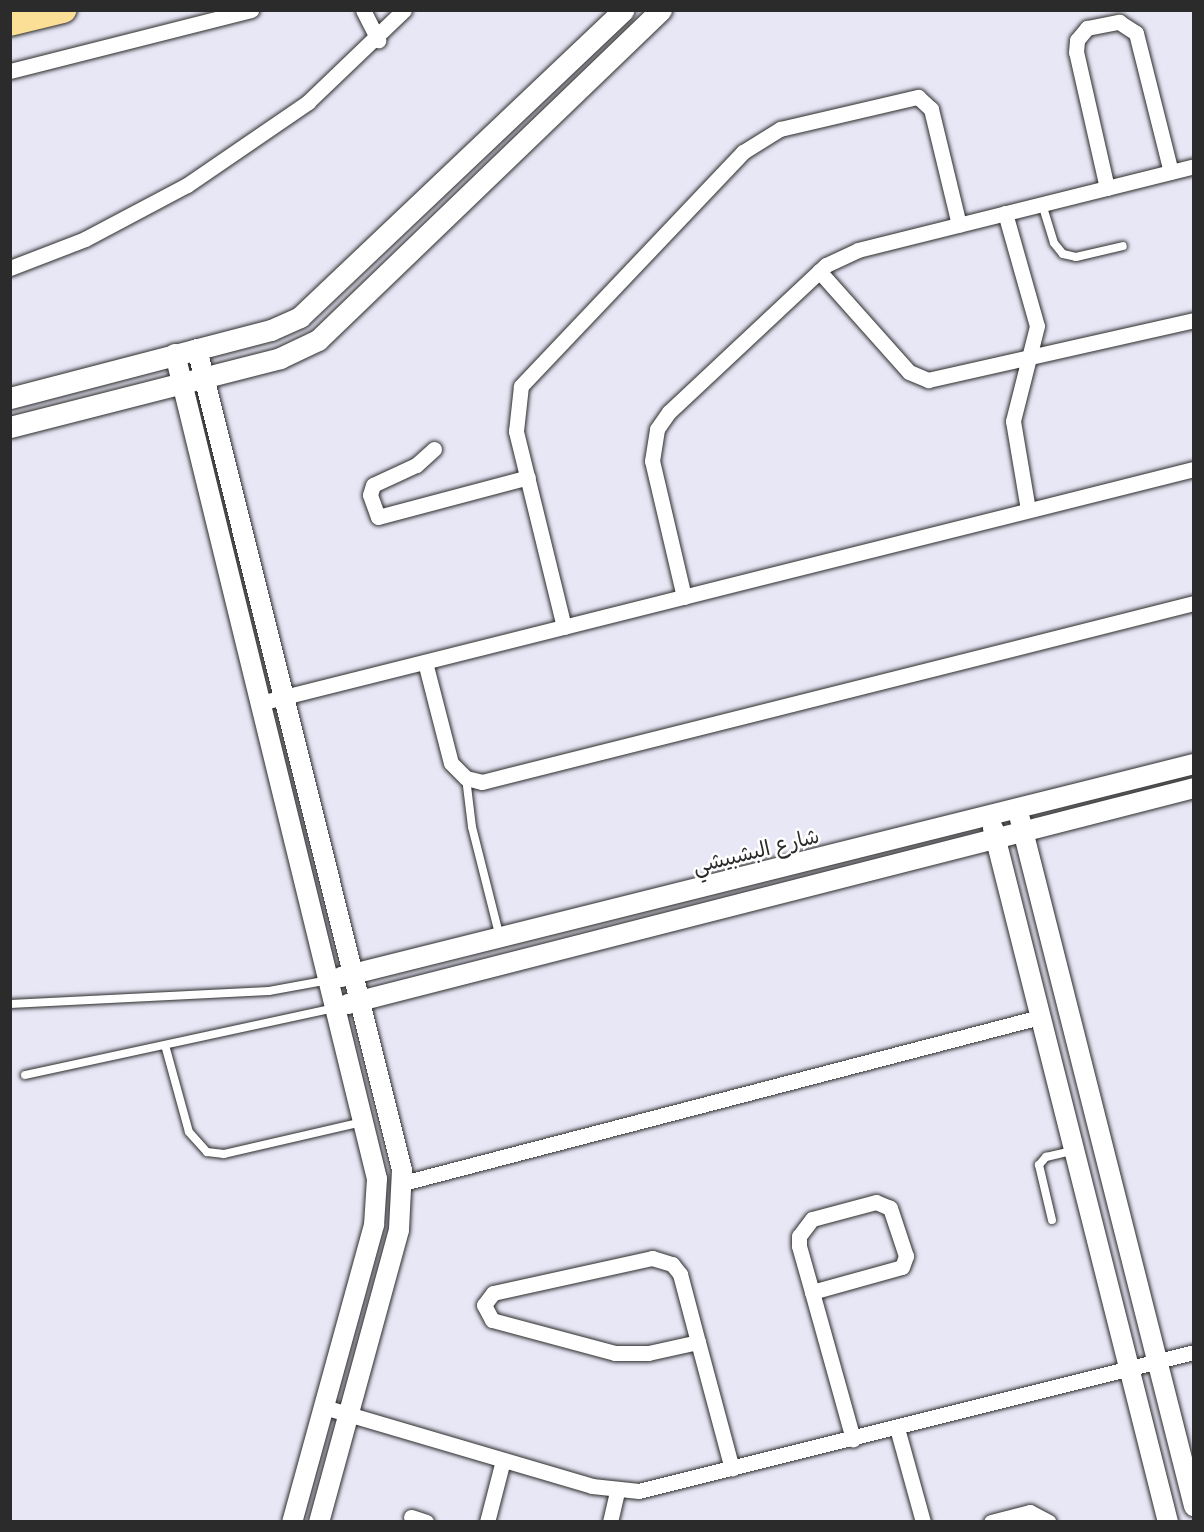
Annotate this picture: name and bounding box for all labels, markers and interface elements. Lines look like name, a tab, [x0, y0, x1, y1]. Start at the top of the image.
street label: شارع البشبيشي	[690, 823, 822, 879]

